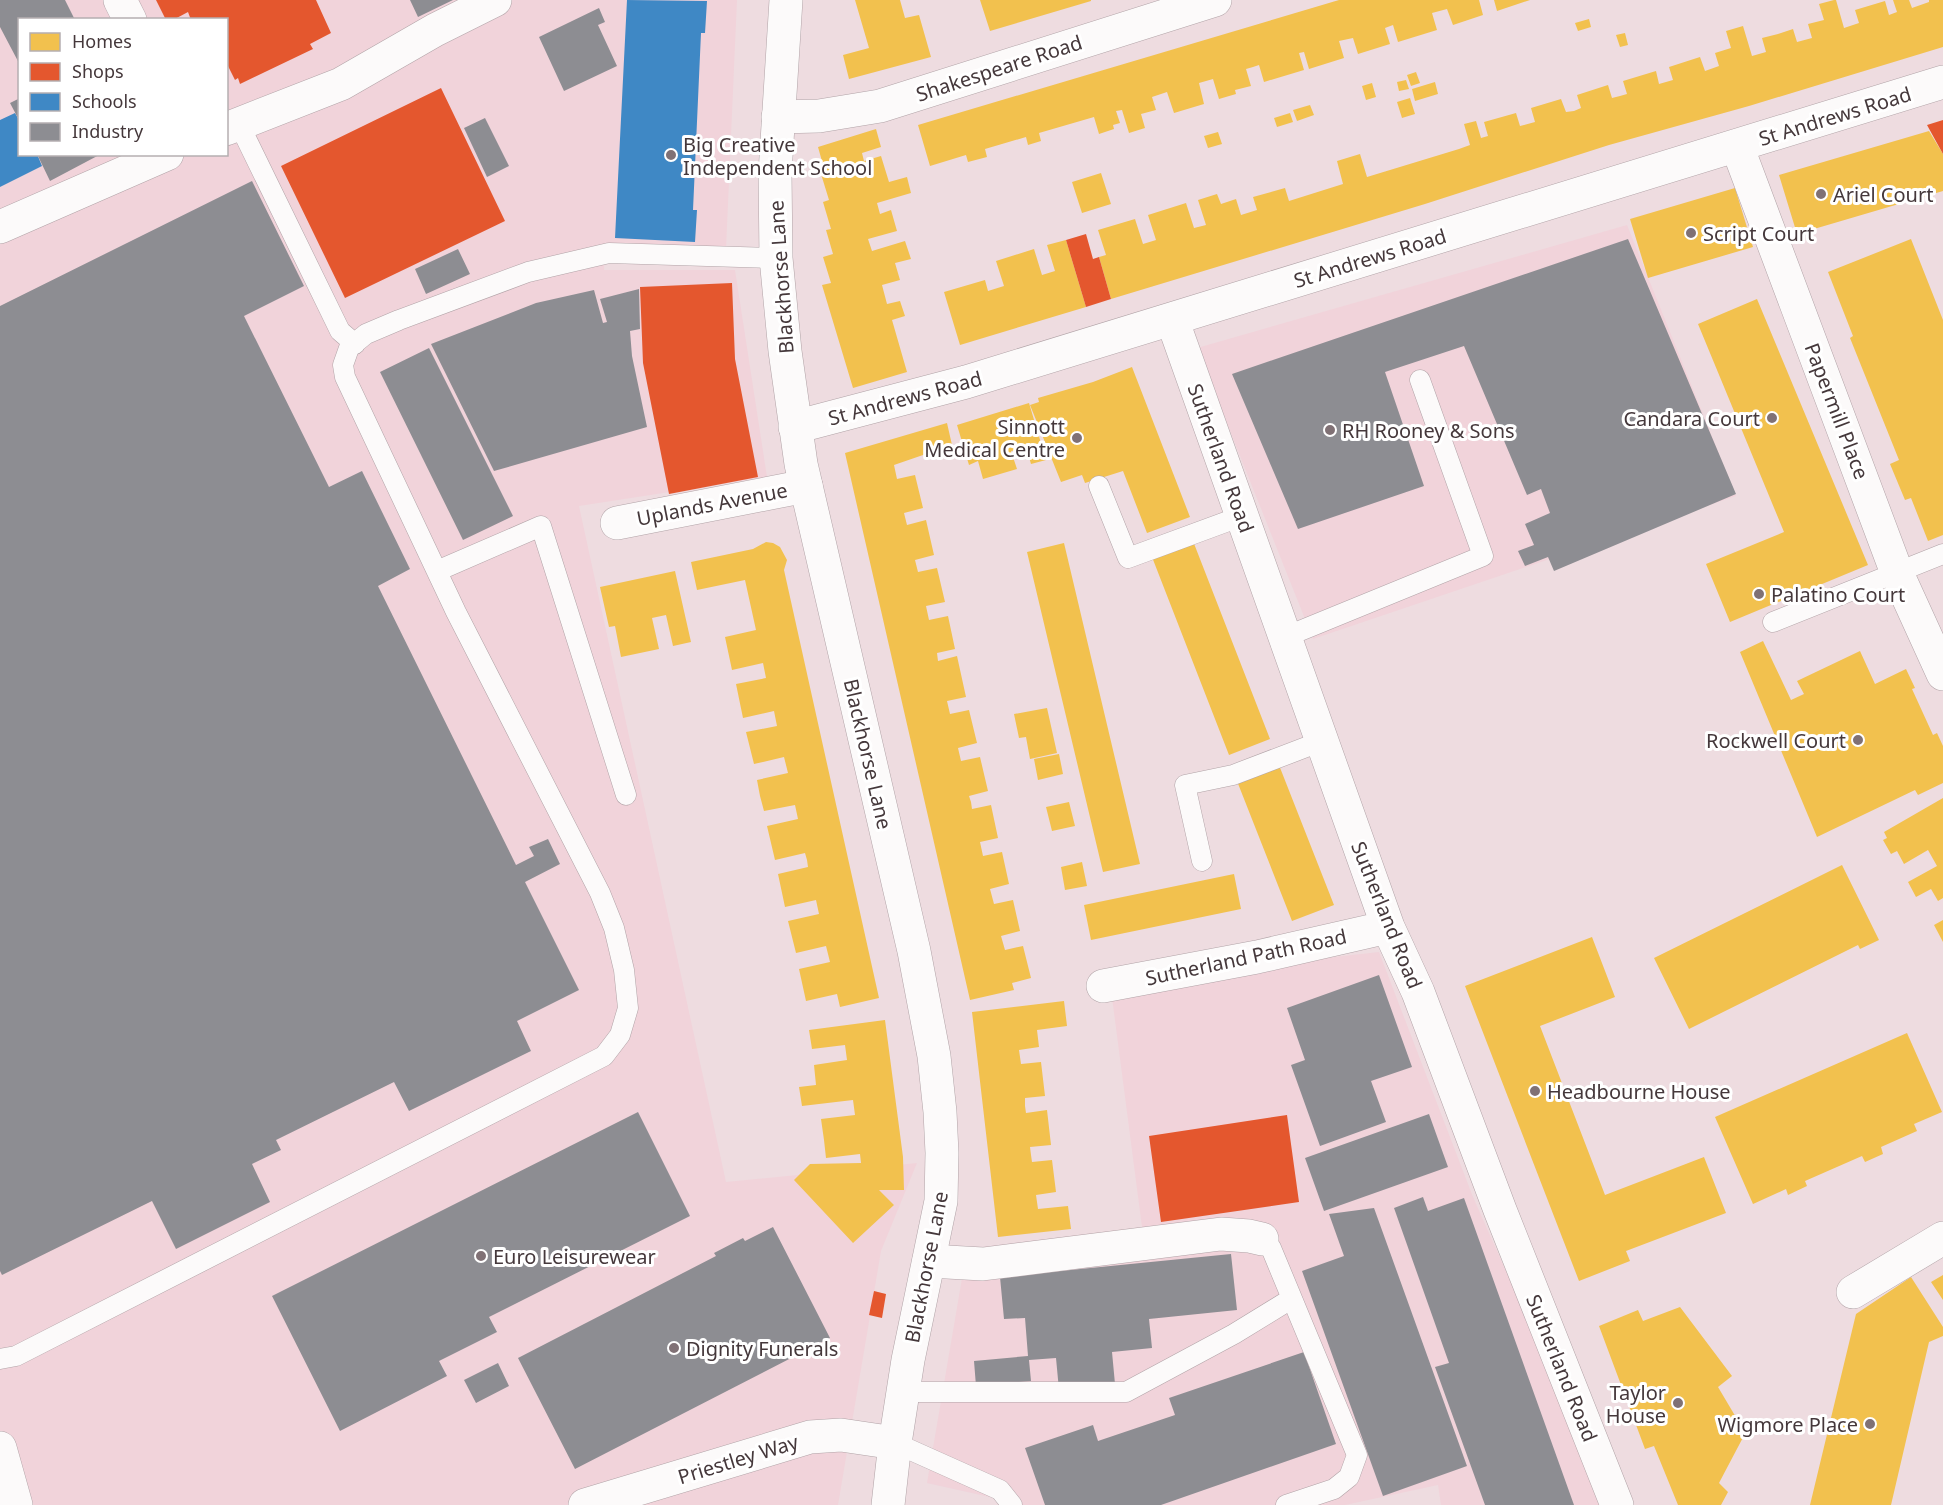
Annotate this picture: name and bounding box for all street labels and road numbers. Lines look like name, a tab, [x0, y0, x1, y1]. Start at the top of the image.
street label: Shakespeare Road	[912, 28, 1086, 108]
street label: St Andrews Road	[1755, 80, 1915, 152]
street label: Blackhorse Lane	[762, 199, 800, 355]
street label: St Andrews Road	[1290, 222, 1450, 294]
street label: Papermill Place	[1799, 339, 1875, 483]
street label: St Andrews Road	[825, 364, 985, 432]
street label: Sutherland Road	[1182, 380, 1260, 536]
street label: Uplands Avenue	[634, 476, 790, 532]
street label: Blackhorse Lane	[838, 676, 898, 832]
street label: Sutherland Road	[1345, 837, 1429, 993]
street label: Sutherland Path Road	[1143, 922, 1349, 992]
street label: Blackhorse Lane	[898, 1189, 954, 1345]
street label: Sutherland Road	[1520, 1290, 1604, 1446]
street label: Priestley Way	[674, 1428, 802, 1490]

